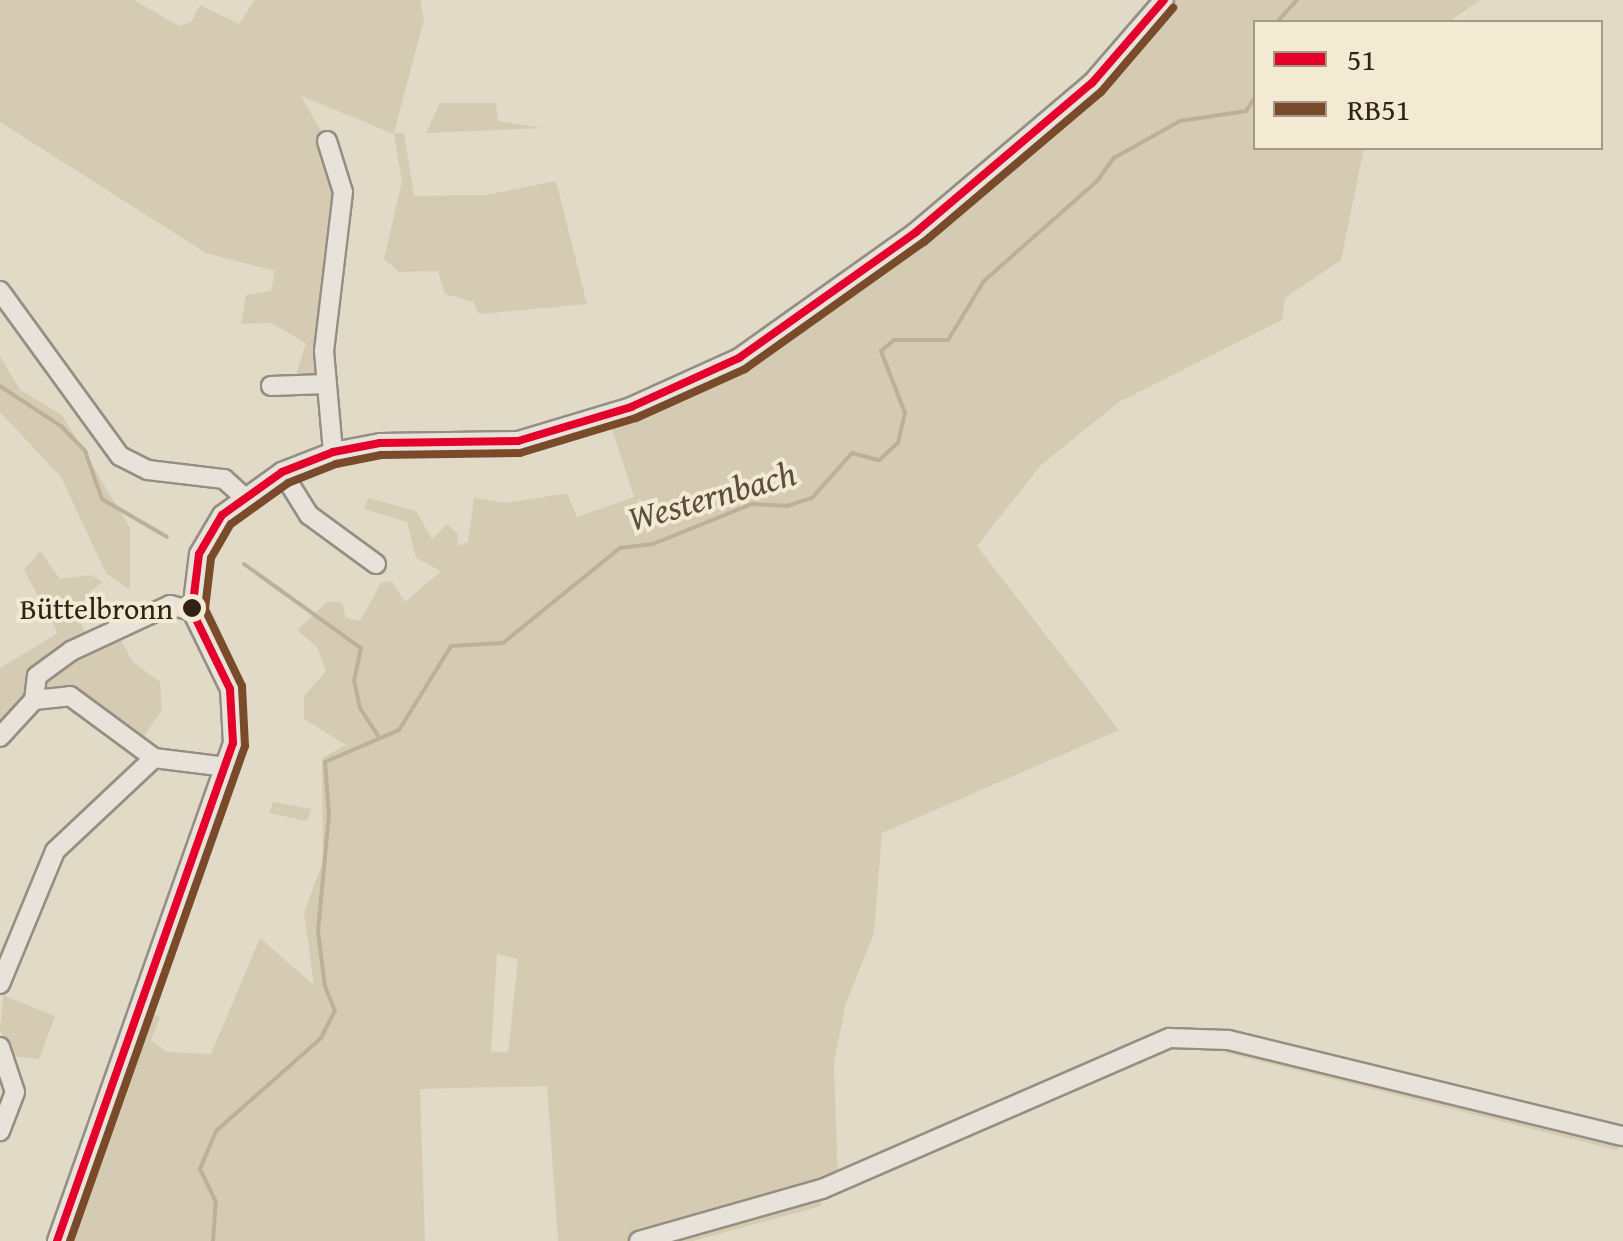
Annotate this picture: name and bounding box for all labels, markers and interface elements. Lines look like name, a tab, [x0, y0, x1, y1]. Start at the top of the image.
legend	[1253, 20, 1603, 150]
text: 51	[1347, 37, 1376, 81]
text: RB51	[1347, 87, 1410, 131]
water label: Westernbach	[623, 452, 801, 540]
place label: Büttelbronn	[20, 590, 173, 626]
marker: Büttelbronn	[182, 598, 202, 618]

